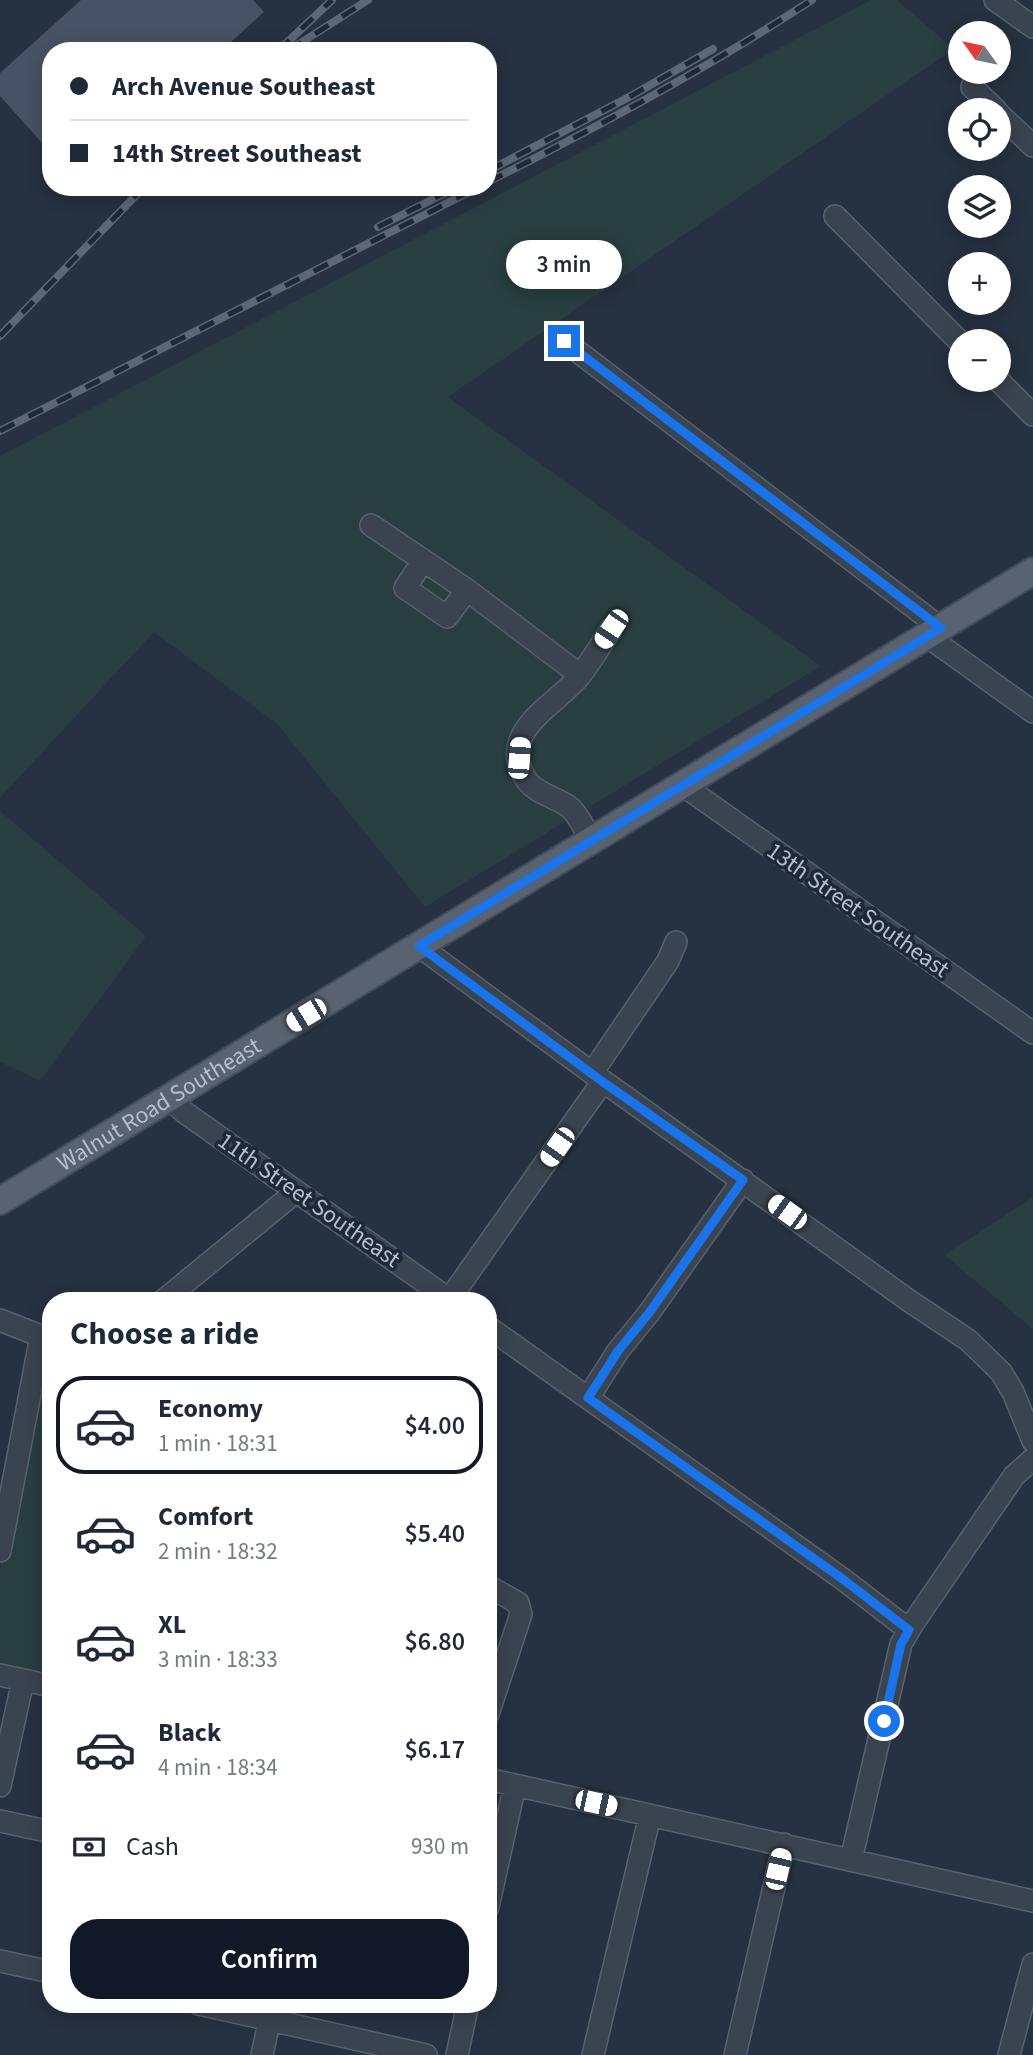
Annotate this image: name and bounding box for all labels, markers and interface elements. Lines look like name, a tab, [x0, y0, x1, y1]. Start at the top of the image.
north arrow	[948, 21, 1012, 84]
map controls	[948, 21, 1011, 392]
text: Arch Avenue Southeast	[112, 68, 375, 105]
button: locate	[948, 98, 1011, 161]
text: 14th Street Southeast	[112, 135, 361, 172]
button: layers	[948, 175, 1011, 238]
callout: 3 min	[506, 240, 622, 288]
text: 3 min	[537, 248, 591, 281]
button: +	[948, 252, 1011, 315]
route end	[548, 325, 580, 357]
button: −	[948, 329, 1011, 392]
car	[591, 606, 632, 652]
car	[508, 736, 531, 780]
street label: 13th Street Southeast	[759, 834, 957, 986]
car	[283, 995, 330, 1035]
street label: Walnut Road Southeast	[50, 1028, 268, 1180]
street label: 11th Street Southeast	[210, 1124, 408, 1276]
car	[537, 1124, 578, 1170]
car	[764, 1191, 811, 1233]
text: Choose a ride	[70, 1311, 259, 1357]
text: Economy	[158, 1390, 263, 1427]
icon: car	[74, 1394, 137, 1457]
text: $4.00	[404, 1407, 465, 1444]
text: 1 min · 18:31	[158, 1427, 278, 1460]
text: Comfort	[158, 1498, 253, 1535]
icon: car	[74, 1502, 137, 1565]
text: $5.40	[404, 1515, 465, 1552]
text: 2 min · 18:32	[158, 1535, 278, 1568]
text: XL	[158, 1606, 186, 1643]
icon: car	[74, 1610, 137, 1673]
text: $6.80	[404, 1623, 465, 1660]
text: 3 min · 18:33	[158, 1643, 278, 1676]
route start	[868, 1705, 900, 1737]
text: Black	[158, 1714, 221, 1751]
icon: car	[74, 1718, 137, 1781]
text: $6.17	[404, 1731, 465, 1768]
text: 4 min · 18:34	[158, 1751, 278, 1784]
car	[574, 1788, 619, 1818]
icon: cash	[70, 1828, 108, 1866]
text: Cash	[126, 1828, 179, 1865]
text: 930 m	[411, 1830, 469, 1863]
car	[764, 1846, 793, 1892]
button: Confirm	[70, 1919, 469, 1999]

